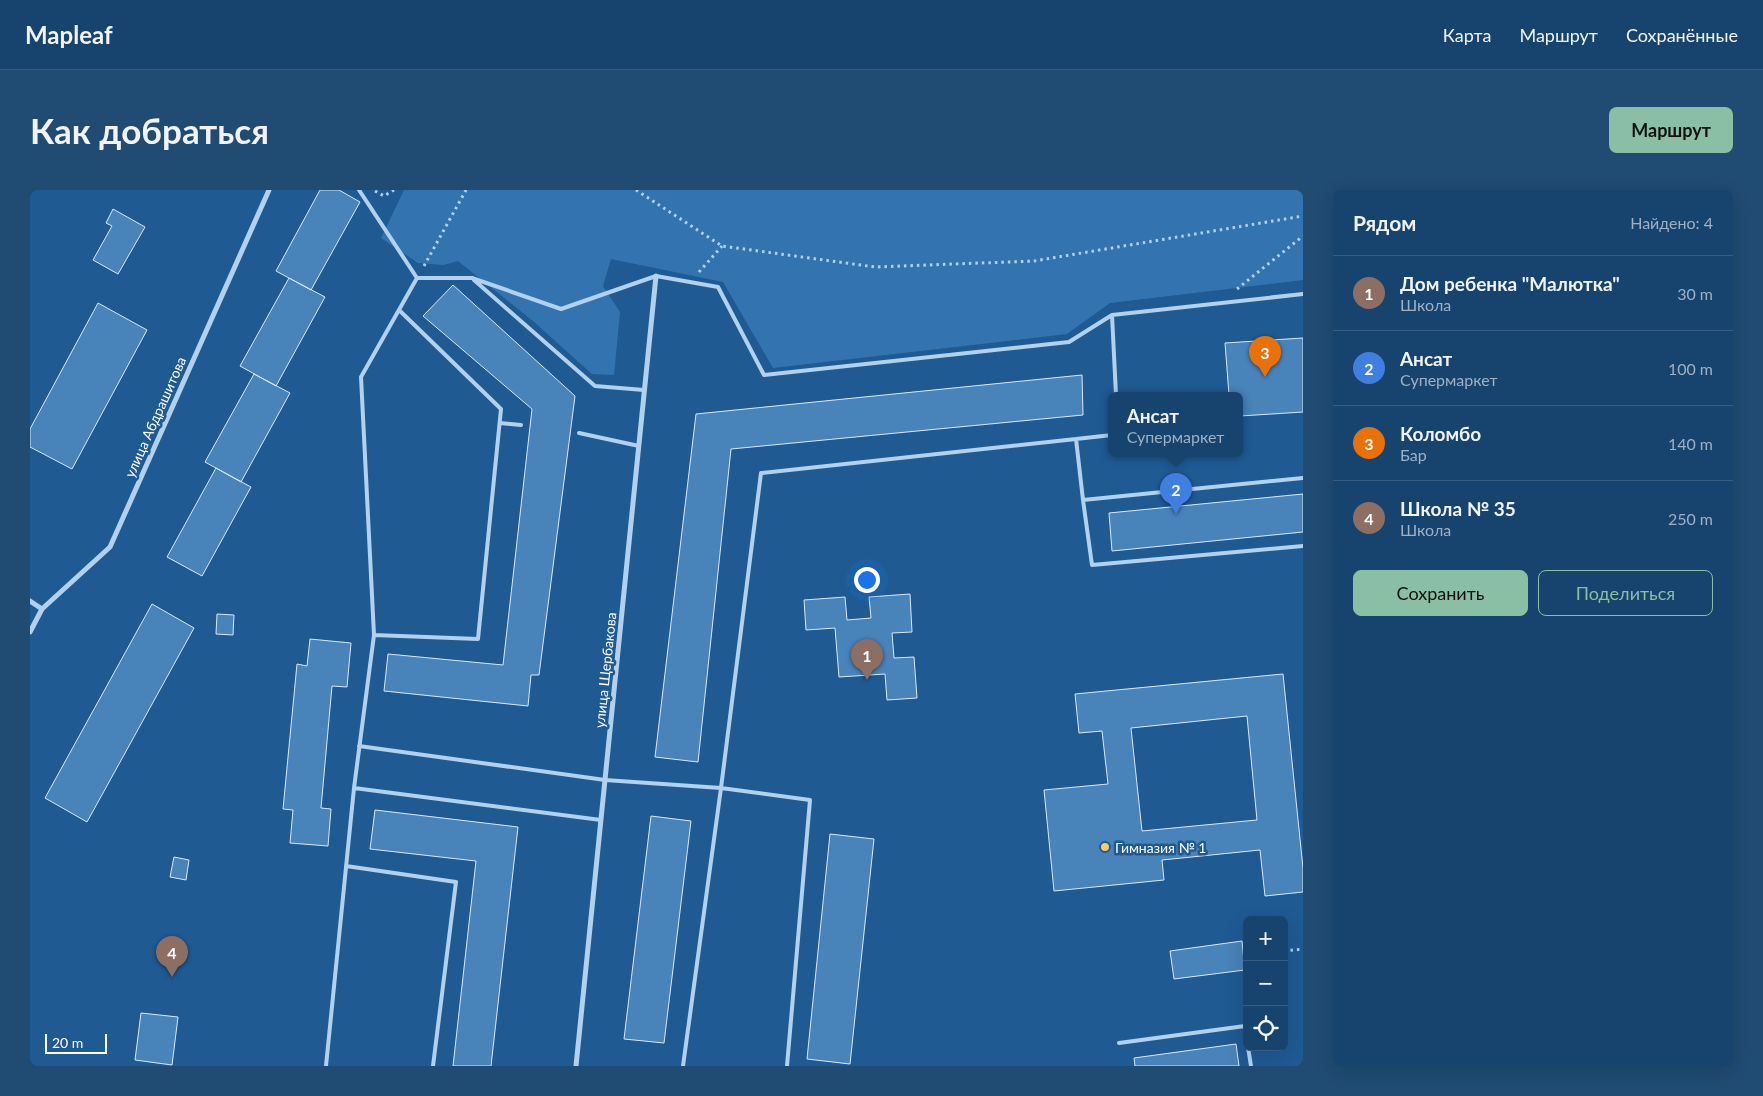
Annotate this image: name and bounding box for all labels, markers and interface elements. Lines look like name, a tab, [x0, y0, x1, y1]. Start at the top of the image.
text: Mapleaf	[25, 20, 113, 49]
text: Карта	[1443, 24, 1491, 46]
text: Маршрут	[1519, 24, 1598, 46]
text: Сохранённые	[1626, 24, 1738, 46]
button: Маршрут	[1609, 107, 1733, 153]
text: Как добраться	[30, 109, 269, 151]
text: Рядом	[1353, 210, 1416, 235]
text: Найдено: 4	[1630, 213, 1713, 232]
text: Дом ребенка "Малютка"	[1400, 272, 1620, 295]
text: 1	[1364, 284, 1374, 303]
text: 30 m	[1677, 284, 1713, 303]
text: Школа	[1400, 295, 1451, 314]
pin: 3	[1249, 336, 1281, 377]
text: Ансат	[1400, 347, 1452, 370]
street label: улица Абдрашитова	[121, 354, 189, 480]
text: 2	[1364, 359, 1374, 378]
text: 100 m	[1668, 359, 1713, 378]
text: Супермаркет	[1400, 370, 1498, 389]
popup	[1108, 392, 1243, 457]
text: Ансат	[1127, 404, 1179, 427]
text: Коломбо	[1400, 422, 1481, 445]
text: Супермаркет	[1127, 427, 1224, 446]
text: 3	[1364, 434, 1374, 453]
text: 140 m	[1668, 434, 1713, 453]
text: Бар	[1400, 445, 1427, 464]
pin: 2	[1160, 473, 1192, 514]
text: Школа № 35	[1400, 497, 1516, 520]
text: 4	[1364, 509, 1374, 528]
text: 250 m	[1668, 509, 1713, 528]
text: Школа	[1400, 520, 1451, 539]
your location	[854, 567, 880, 593]
button: Сохранить	[1353, 570, 1528, 616]
button: Поделиться	[1538, 570, 1713, 616]
street label: улица Щербакова	[590, 611, 620, 729]
pin: 1	[851, 639, 883, 680]
place label: Гимназия № 1	[1115, 839, 1206, 856]
marker: Гимназия № 1	[1099, 841, 1111, 853]
map controls	[1243, 916, 1288, 1051]
button: +	[1243, 916, 1288, 961]
pin: 4	[156, 936, 188, 977]
button: −	[1243, 961, 1288, 1006]
button: locate	[1243, 1006, 1288, 1051]
scale bar	[45, 1031, 108, 1054]
text: 20 m	[52, 1034, 83, 1051]

